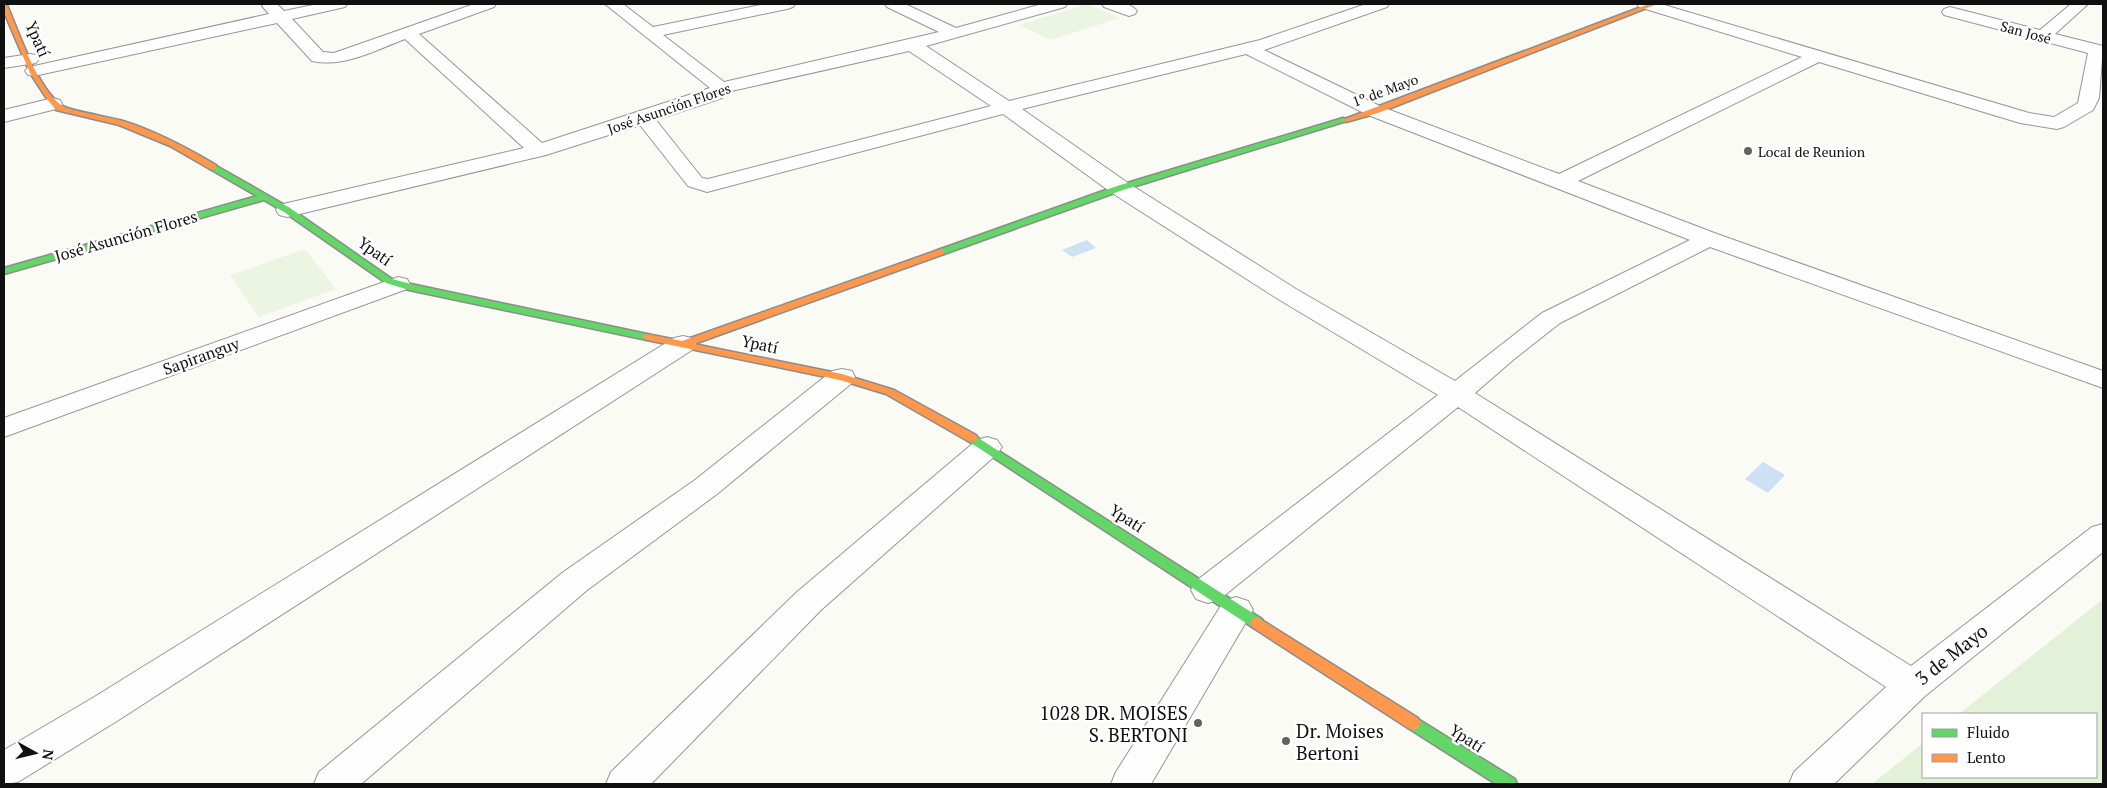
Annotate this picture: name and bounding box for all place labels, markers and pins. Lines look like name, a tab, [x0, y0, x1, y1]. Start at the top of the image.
place label: Local de Reunion	[1758, 142, 1866, 161]
marker: Local de Reunion	[1742, 145, 1754, 157]
place label: 1028 DR. MOISES S. BERTONI	[1040, 700, 1188, 747]
marker: 1028 DR. MOISES S. BERTONI	[1192, 717, 1204, 729]
place label: Dr. Moises Bertoni	[1296, 718, 1384, 765]
marker: Dr. Moises Bertoni	[1280, 735, 1292, 747]

